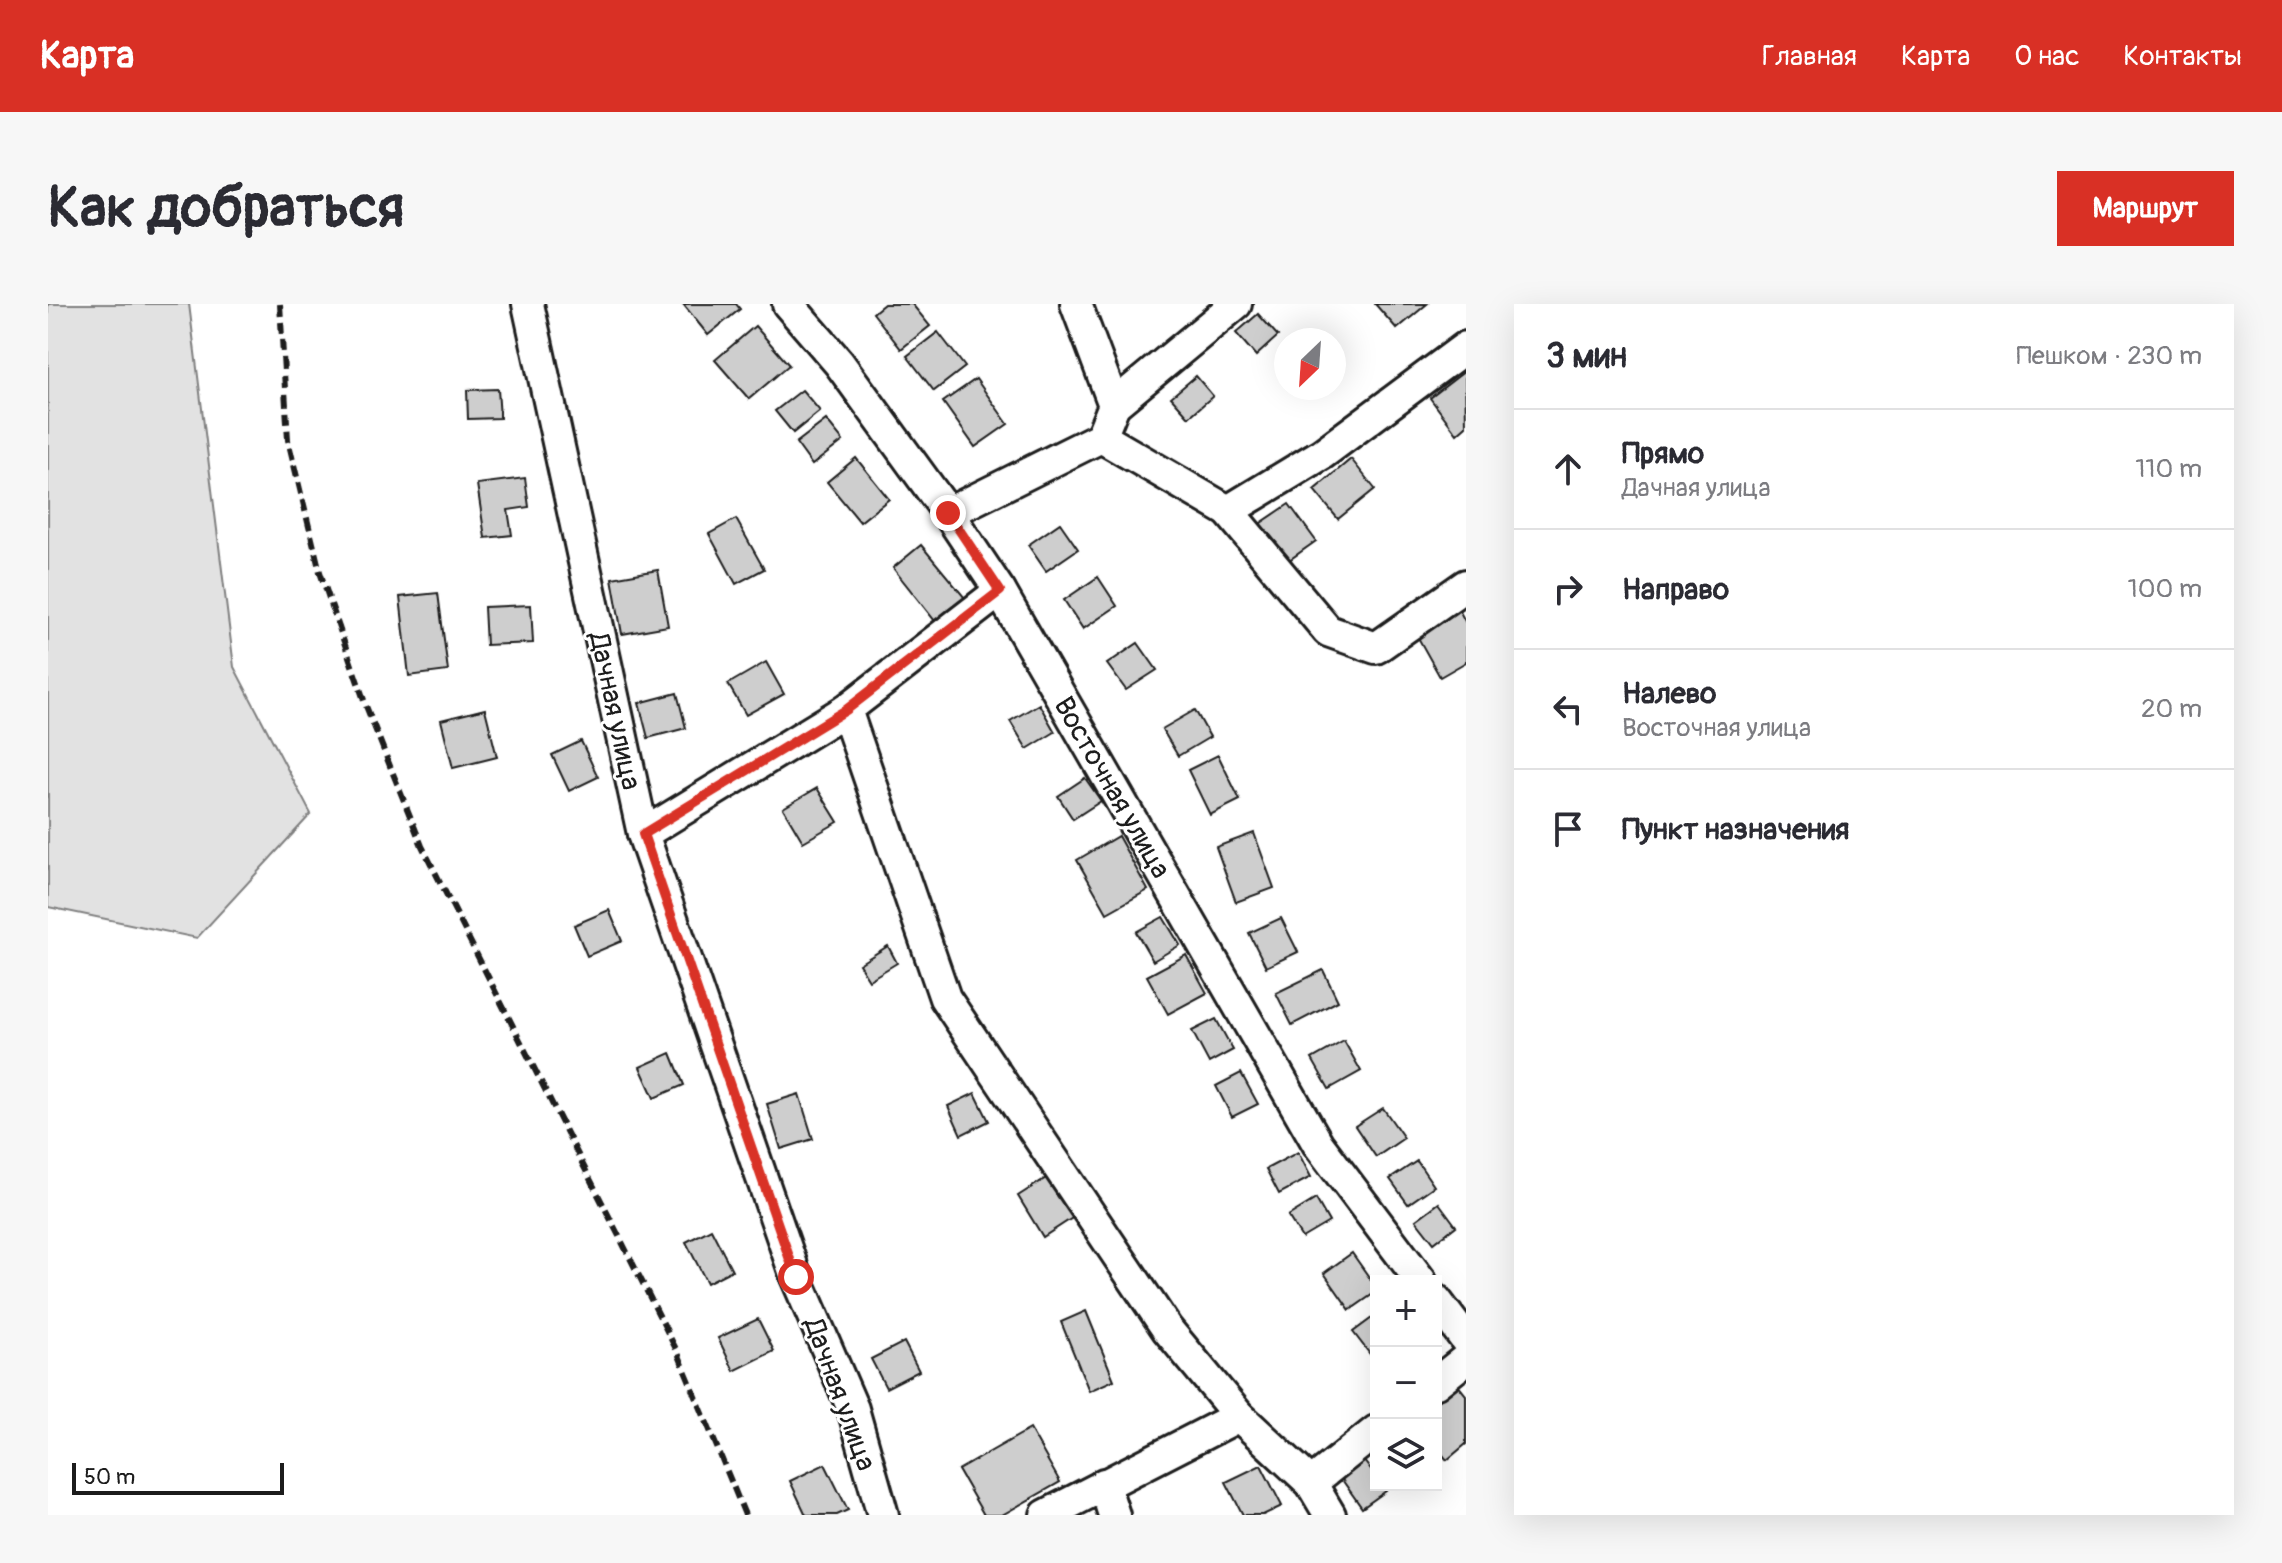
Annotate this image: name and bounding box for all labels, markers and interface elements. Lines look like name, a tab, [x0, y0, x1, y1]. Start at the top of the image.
text: Карта	[40, 32, 134, 80]
text: Главная	[1762, 39, 1857, 74]
text: Карта	[1901, 39, 1970, 74]
text: О нас	[2014, 39, 2079, 74]
text: Контакты	[2123, 39, 2242, 74]
button: Маршрут	[2057, 171, 2234, 246]
text: Как добраться	[48, 174, 404, 243]
north arrow	[1274, 328, 1346, 400]
text: 3 мин	[1546, 335, 1627, 378]
text: Пешком · 230 m	[2016, 340, 2202, 372]
text: Прямо	[1622, 435, 1704, 472]
icon: ahead	[1546, 447, 1590, 491]
text: 110 m	[2135, 453, 2202, 485]
text: Дачная улица	[1622, 472, 1771, 504]
route end	[930, 495, 966, 531]
icon: right	[1546, 567, 1590, 611]
text: Направо	[1622, 571, 1729, 608]
text: 100 m	[2128, 573, 2202, 605]
street label: Дачная улица	[581, 628, 648, 793]
text: Налево	[1622, 675, 1716, 712]
icon: left	[1546, 687, 1590, 731]
street label: Восточная улица	[1046, 691, 1178, 885]
text: 20 m	[2141, 693, 2202, 725]
text: Восточная улица	[1622, 712, 1811, 744]
icon: arrive	[1546, 807, 1590, 851]
text: Пункт назначения	[1622, 811, 1849, 848]
route start	[778, 1259, 814, 1295]
map controls	[1370, 1275, 1442, 1491]
button: +	[1370, 1275, 1442, 1347]
street label: Дачная улица	[795, 1312, 883, 1476]
button: −	[1370, 1347, 1442, 1419]
button: layers	[1370, 1419, 1442, 1491]
scale bar	[72, 1459, 284, 1495]
text: 50 m	[84, 1463, 135, 1491]

